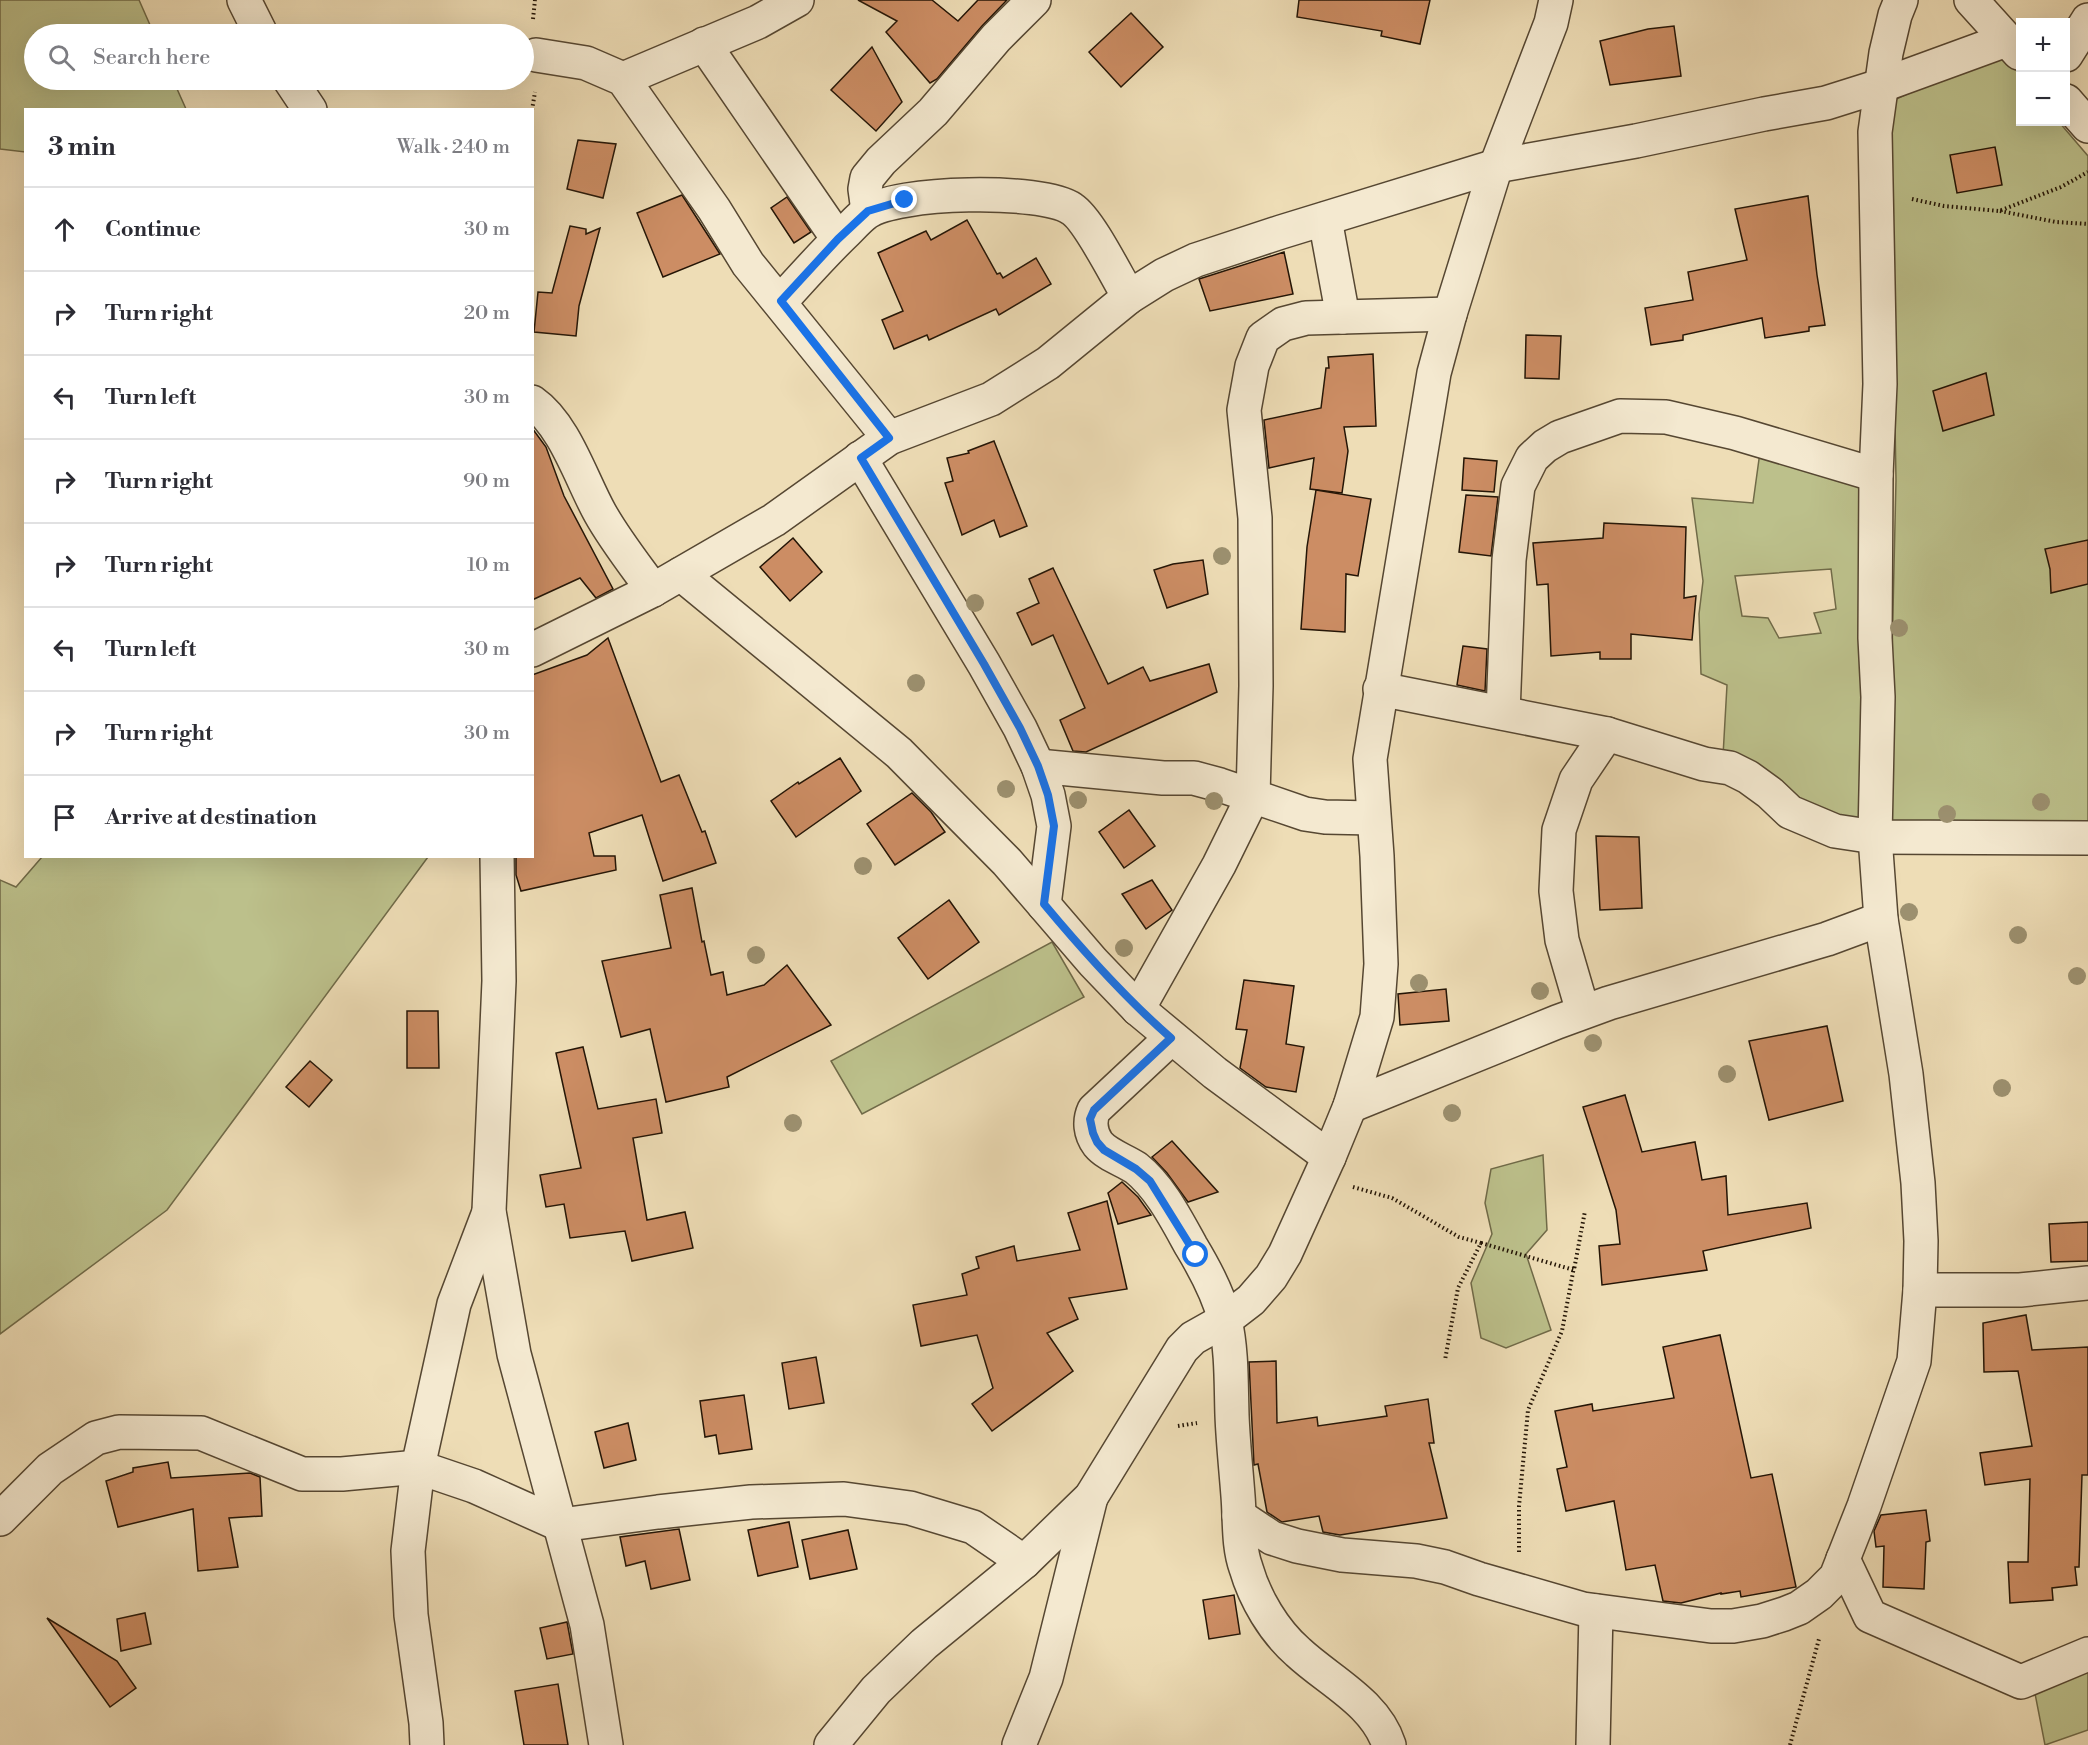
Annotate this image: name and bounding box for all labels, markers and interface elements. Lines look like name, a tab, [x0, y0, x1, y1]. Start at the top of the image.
map controls	[2016, 18, 2070, 126]
button: +	[2016, 18, 2070, 72]
search box	[24, 24, 534, 90]
icon: search	[45, 41, 78, 74]
text: Search here	[93, 44, 210, 71]
button: −	[2016, 72, 2070, 126]
text: 3 min	[48, 131, 116, 163]
text: Walk · 240 m	[397, 135, 510, 160]
route end	[891, 186, 917, 212]
icon: ahead	[48, 213, 81, 246]
text: Continue	[105, 216, 201, 243]
text: 30 m	[464, 217, 510, 242]
icon: right	[48, 297, 81, 330]
text: Turn right	[105, 300, 213, 327]
text: 20 m	[464, 301, 510, 326]
icon: left	[48, 381, 81, 414]
text: Turn left	[105, 384, 196, 411]
text: 30 m	[464, 385, 510, 410]
icon: right	[48, 465, 81, 498]
text: Turn right	[105, 468, 213, 495]
text: 90 m	[463, 469, 510, 494]
icon: right	[48, 549, 81, 582]
text: Turn right	[105, 552, 213, 579]
text: 10 m	[467, 553, 510, 578]
icon: left	[48, 633, 81, 666]
text: Turn left	[105, 636, 196, 663]
text: 30 m	[464, 637, 510, 662]
icon: right	[48, 717, 81, 750]
text: Turn right	[105, 720, 213, 747]
text: 30 m	[464, 721, 510, 746]
icon: arrive	[48, 801, 81, 834]
text: Arrive at destination	[105, 804, 317, 831]
route start	[1182, 1241, 1208, 1267]

